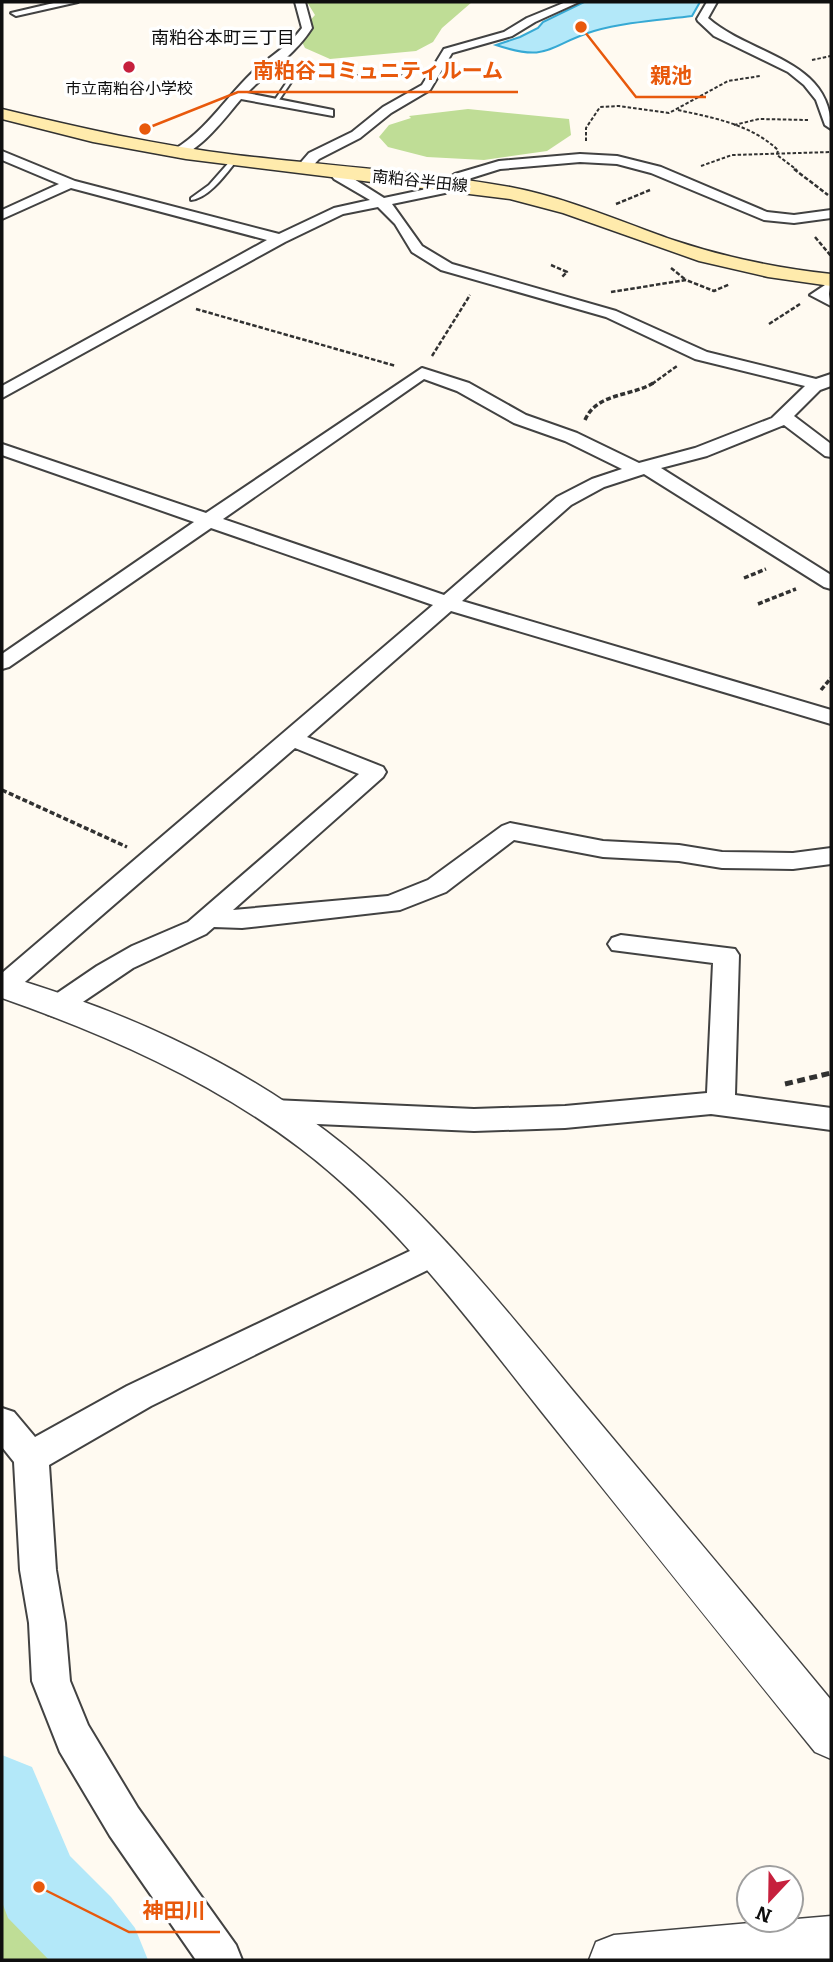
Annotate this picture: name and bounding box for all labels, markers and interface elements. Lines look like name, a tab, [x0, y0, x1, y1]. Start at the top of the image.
district label: 南粕谷本町三丁目	[151, 27, 295, 49]
callout: 南粕谷コミュニティルーム	[238, 50, 518, 92]
callout: 親池	[636, 55, 706, 97]
text: 南粕谷コミュニティルーム	[253, 58, 503, 84]
marker: 市立南粕谷小学校	[121, 59, 137, 75]
text: 親池	[650, 63, 692, 89]
place label: 市立南粕谷小学校	[65, 79, 193, 98]
street label: 南粕谷半田線	[371, 167, 469, 195]
north arrow	[735, 1864, 805, 1934]
callout: 神田川	[129, 1890, 220, 1932]
text: 神田川	[143, 1898, 206, 1924]
text: N	[752, 1901, 775, 1928]

